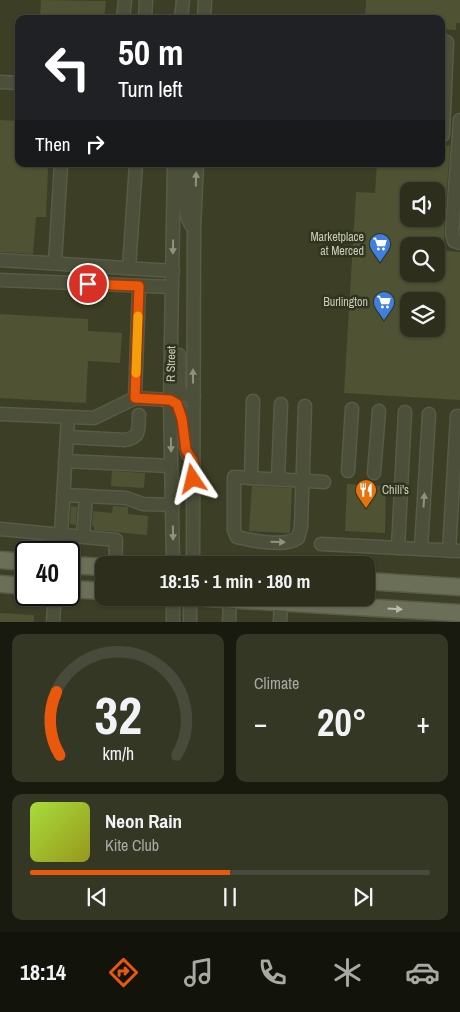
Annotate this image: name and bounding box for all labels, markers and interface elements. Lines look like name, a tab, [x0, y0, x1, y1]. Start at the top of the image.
text: 50 m	[118, 29, 183, 76]
icon: left	[35, 35, 100, 100]
text: Turn left	[118, 74, 183, 104]
icon: right	[81, 130, 109, 158]
text: Then	[35, 131, 71, 157]
one-way arrow	[192, 171, 200, 187]
map controls	[400, 182, 445, 337]
button: sound	[400, 182, 445, 227]
place label: Marketplace at Merced	[310, 229, 364, 259]
supermarket icon: Marketplace at Merced	[368, 232, 392, 263]
button: search	[400, 237, 445, 282]
one-way arrow	[169, 240, 177, 256]
pin	[67, 263, 109, 305]
icon: arrive	[74, 270, 102, 298]
supermarket icon: Burlington	[372, 290, 396, 321]
button: layers	[400, 292, 445, 337]
place label: Burlington	[323, 294, 368, 310]
street label: R Street	[163, 346, 179, 382]
one-way arrow	[189, 368, 197, 384]
one-way arrow	[167, 437, 175, 453]
position arrow	[166, 452, 218, 504]
restaurant icon: Chili's	[354, 478, 378, 509]
place label: Chili's	[382, 482, 409, 498]
one-way arrow	[421, 492, 429, 508]
one-way arrow	[169, 525, 177, 541]
one-way arrow	[270, 538, 286, 546]
speed limit sign: 40	[15, 541, 80, 606]
text: 18:15 · 1 min · 180 m	[160, 568, 310, 594]
one-way arrow	[387, 606, 403, 614]
text: Climate	[254, 672, 299, 694]
text: 32	[94, 680, 142, 750]
text: 20°	[317, 697, 367, 748]
text: −	[254, 704, 267, 742]
text: +	[417, 704, 430, 742]
text: km/h	[102, 742, 134, 766]
text: Neon Rain	[105, 808, 182, 834]
text: Kite Club	[105, 834, 159, 856]
icon: previous	[83, 883, 111, 911]
icon: pause	[216, 883, 244, 911]
icon: next	[349, 883, 377, 911]
icon: directions	[106, 955, 141, 990]
icon: music	[181, 955, 216, 990]
icon: phone	[255, 955, 290, 990]
icon: climate	[330, 955, 365, 990]
icon: car	[405, 955, 440, 990]
text: 18:14	[20, 957, 66, 987]

